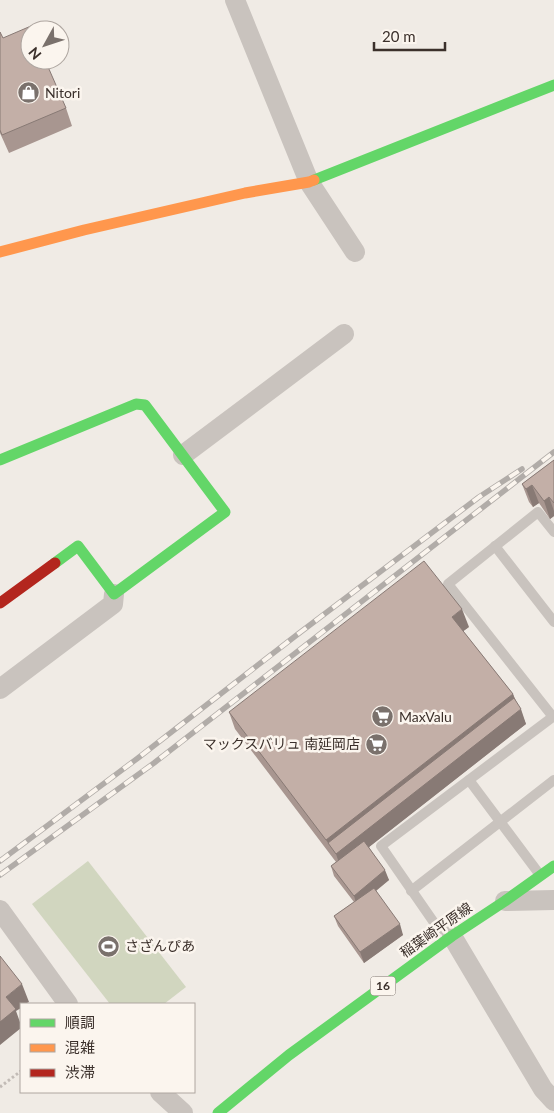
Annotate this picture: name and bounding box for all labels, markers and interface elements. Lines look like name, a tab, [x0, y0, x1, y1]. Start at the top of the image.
north arrow	[20, 20, 70, 70]
scale bar	[374, 20, 445, 52]
text: 20 m	[382, 27, 416, 45]
text: N	[25, 44, 45, 63]
shop icon: Nitori	[17, 81, 41, 105]
place label: Nitori	[45, 84, 80, 101]
supermarket icon: MaxValu	[371, 705, 395, 729]
place label: MaxValu	[399, 708, 452, 725]
supermarket icon: マックスバリュ 南延岡店	[364, 732, 388, 756]
place label: マックスバリュ 南延岡店	[203, 735, 360, 752]
street label: 稲葉崎平原線	[396, 899, 475, 961]
sports icon: さざんぴあ	[97, 934, 121, 958]
place label: さざんぴあ	[125, 937, 195, 954]
road number: 16	[370, 976, 396, 996]
legend	[20, 1003, 195, 1093]
text: 順調	[65, 1013, 95, 1031]
text: 混雑	[65, 1038, 95, 1056]
text: 渋滞	[65, 1063, 95, 1081]

